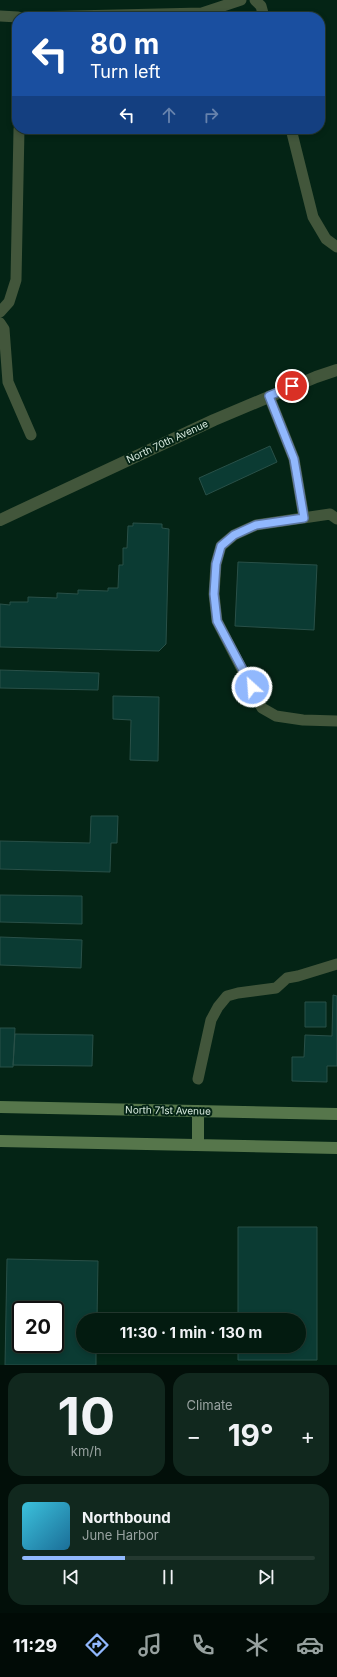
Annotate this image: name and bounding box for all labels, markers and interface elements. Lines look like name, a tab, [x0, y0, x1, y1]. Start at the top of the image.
text: 80 m	[90, 27, 159, 61]
icon: left	[24, 28, 76, 80]
text: Turn left	[90, 61, 160, 82]
icon: left	[116, 104, 138, 126]
icon: ahead	[158, 104, 180, 126]
icon: right	[200, 104, 222, 126]
pin	[275, 369, 309, 403]
icon: arrive	[281, 375, 303, 397]
street label: North 70th Avenue	[124, 417, 210, 465]
position arrow	[231, 666, 273, 708]
street label: North 71st Avenue	[125, 1103, 211, 1117]
speed limit sign: 20	[12, 1301, 64, 1353]
text: 11:30 · 1 min · 130 m	[120, 1323, 262, 1342]
text: 10	[58, 1385, 115, 1448]
text: Climate	[187, 1397, 233, 1413]
text: 19°	[228, 1417, 274, 1453]
text: −	[187, 1423, 201, 1449]
text: +	[300, 1423, 315, 1449]
text: km/h	[71, 1443, 102, 1459]
text: Northbound	[82, 1508, 171, 1527]
text: June Harbor	[82, 1527, 159, 1543]
icon: previous	[60, 1566, 82, 1588]
icon: pause	[157, 1566, 179, 1588]
icon: next	[255, 1566, 277, 1588]
icon: directions	[83, 1631, 111, 1659]
icon: music	[136, 1631, 164, 1659]
icon: phone	[189, 1631, 217, 1659]
icon: climate	[243, 1631, 271, 1659]
icon: car	[296, 1631, 324, 1659]
text: 11:29	[13, 1635, 57, 1656]

